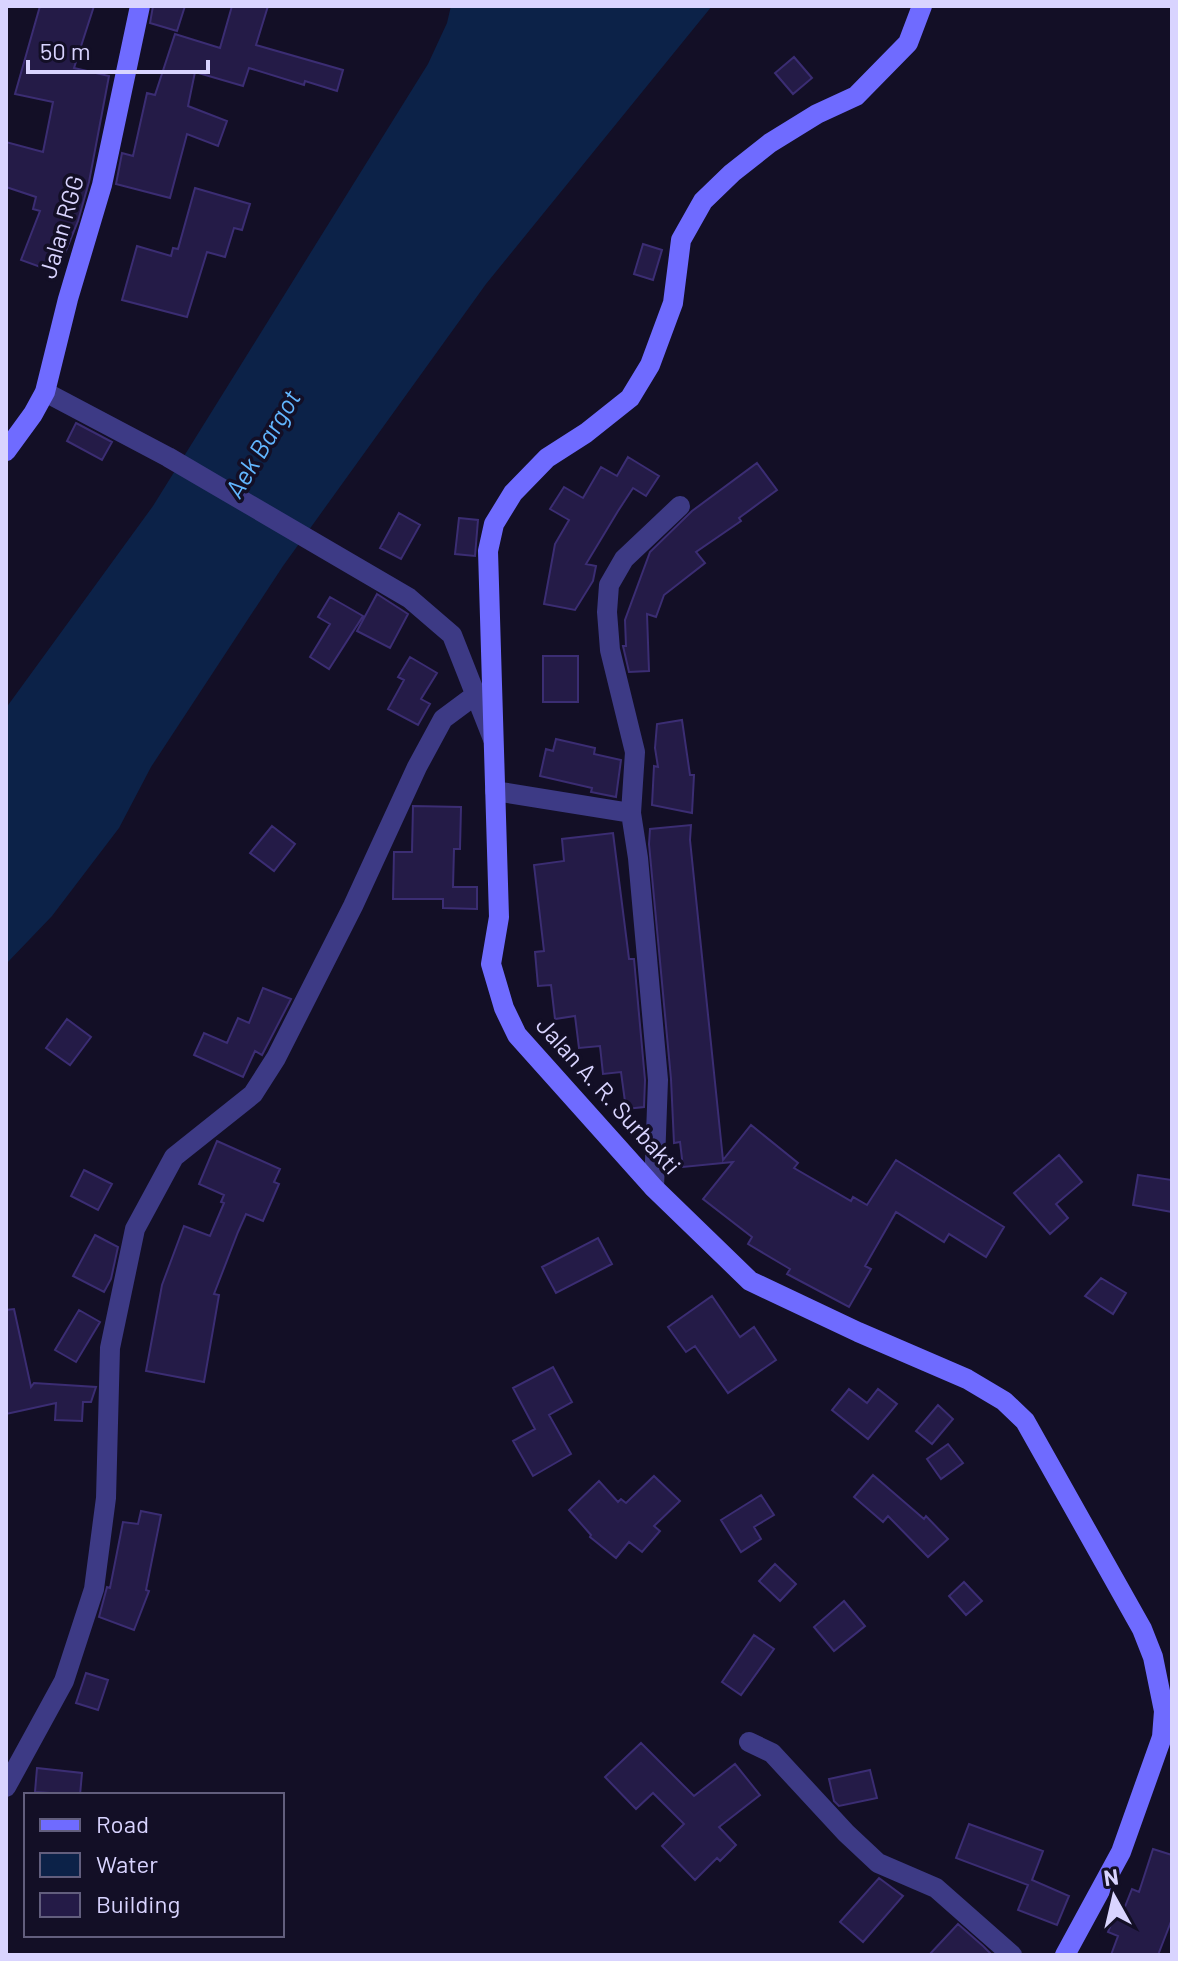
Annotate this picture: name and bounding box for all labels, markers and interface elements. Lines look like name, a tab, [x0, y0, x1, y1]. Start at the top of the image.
scale bar	[28, 24, 208, 74]
text: 50 m	[40, 36, 91, 65]
street label: Jalan RGG	[32, 172, 89, 281]
water label: Aek Bargot	[217, 384, 306, 503]
street label: Jalan A. R. Surbakti	[531, 1010, 687, 1180]
legend	[24, 1793, 284, 1937]
text: Road	[96, 1809, 149, 1838]
text: Water	[96, 1849, 158, 1878]
north arrow	[1074, 1857, 1154, 1937]
text: N	[1102, 1862, 1120, 1890]
text: Building	[96, 1889, 180, 1918]

